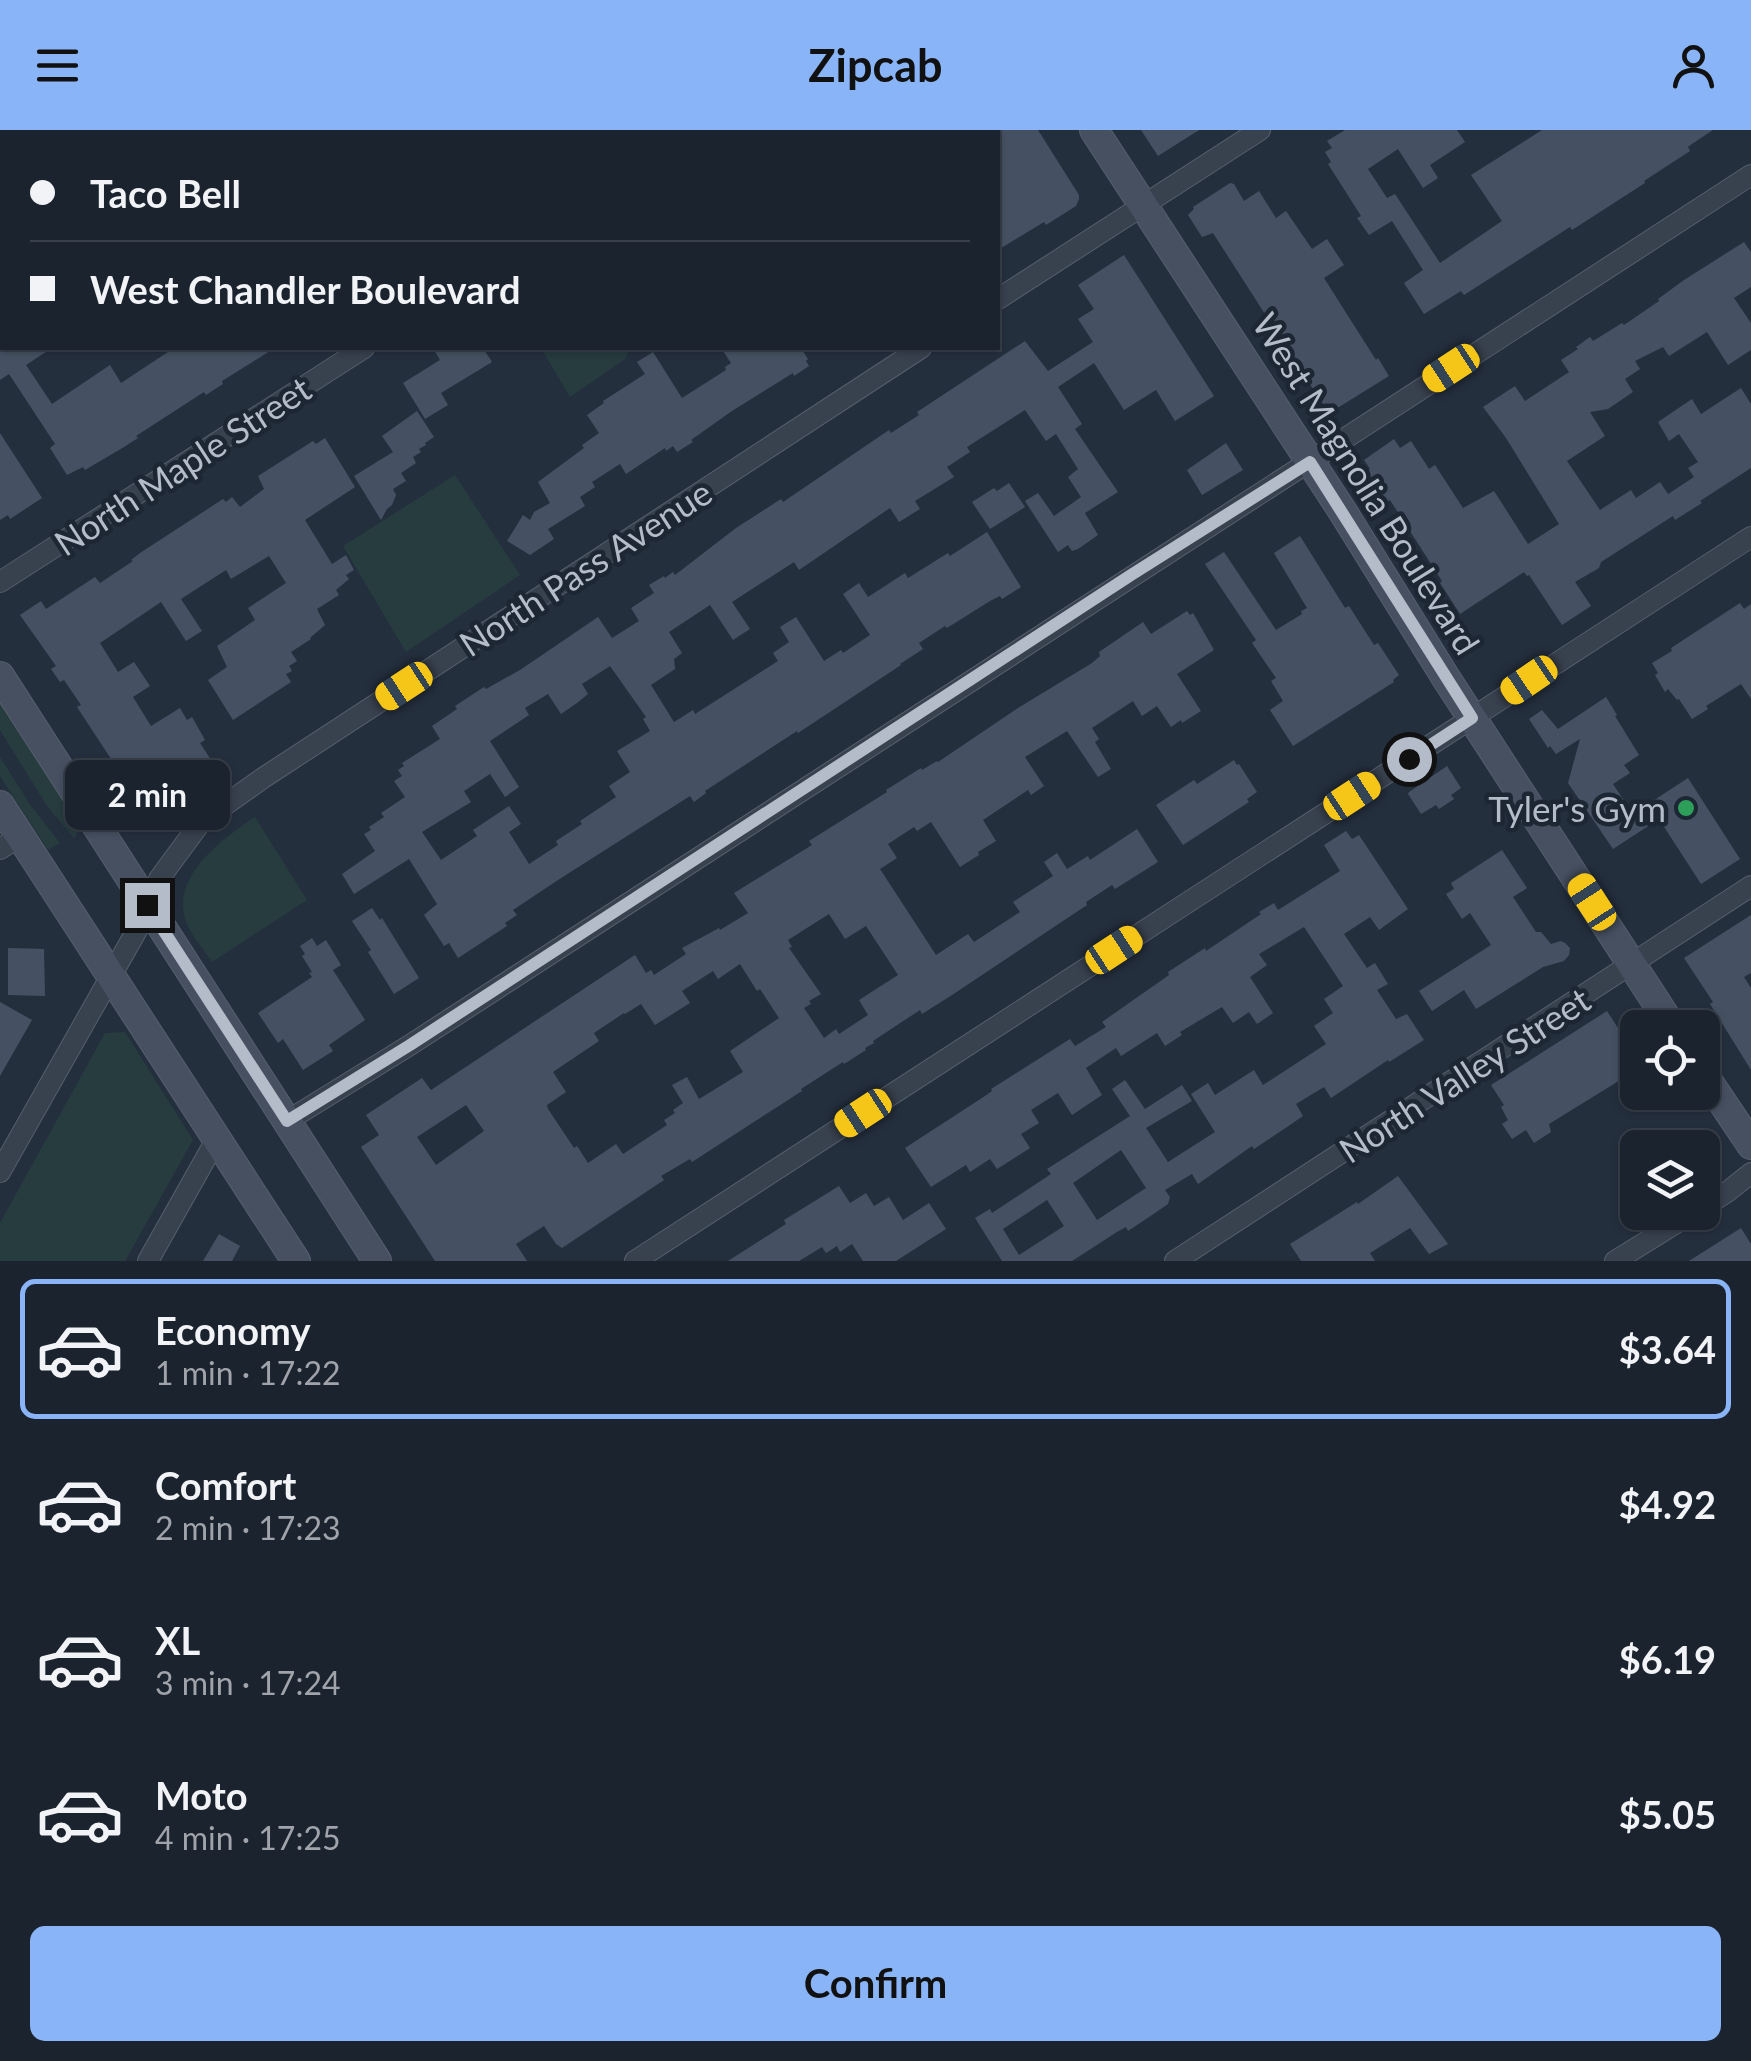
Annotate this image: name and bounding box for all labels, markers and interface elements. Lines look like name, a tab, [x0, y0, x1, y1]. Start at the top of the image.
icon: menu	[30, 38, 85, 93]
text: Zipcab	[808, 38, 943, 92]
icon: person	[1666, 38, 1721, 93]
text: Taco Bell	[90, 170, 241, 216]
text: West Chandler Boulevard	[90, 266, 521, 312]
street label: West Magnolia Boulevard	[1245, 305, 1489, 661]
car	[1418, 339, 1484, 397]
street label: North Maple Street	[46, 366, 318, 563]
street label: North Pass Avenue	[451, 470, 719, 664]
car	[1496, 651, 1562, 709]
car	[371, 657, 437, 715]
route start	[1387, 737, 1432, 782]
callout: 2 min	[64, 760, 230, 830]
car	[1319, 767, 1385, 825]
text: 2 min	[108, 775, 187, 814]
place label: Tyler's Gym	[1488, 787, 1666, 829]
marker: Tyler's Gym	[1675, 797, 1697, 819]
car	[1563, 869, 1621, 935]
route end	[125, 883, 170, 928]
car	[1081, 921, 1147, 979]
street label: North Valley Street	[1331, 977, 1597, 1171]
map controls	[1620, 1010, 1720, 1230]
button: locate	[1620, 1010, 1720, 1110]
car	[830, 1084, 896, 1142]
button: layers	[1620, 1130, 1720, 1230]
icon: car	[35, 1304, 125, 1394]
text: Economy	[155, 1307, 310, 1353]
text: $3.64	[1619, 1326, 1716, 1372]
text: 1 min · 17:22	[155, 1353, 341, 1392]
icon: car	[35, 1459, 125, 1549]
text: Comfort	[155, 1462, 296, 1508]
text: $4.92	[1619, 1481, 1716, 1527]
text: 2 min · 17:23	[155, 1508, 341, 1547]
icon: car	[35, 1614, 125, 1704]
text: XL	[155, 1617, 200, 1663]
text: $6.19	[1619, 1636, 1716, 1682]
text: 3 min · 17:24	[155, 1663, 341, 1702]
icon: car	[35, 1769, 125, 1859]
text: Moto	[155, 1772, 248, 1818]
text: $5.05	[1619, 1791, 1716, 1837]
text: 4 min · 17:25	[155, 1818, 341, 1857]
button: Confirm	[30, 1926, 1721, 2041]

